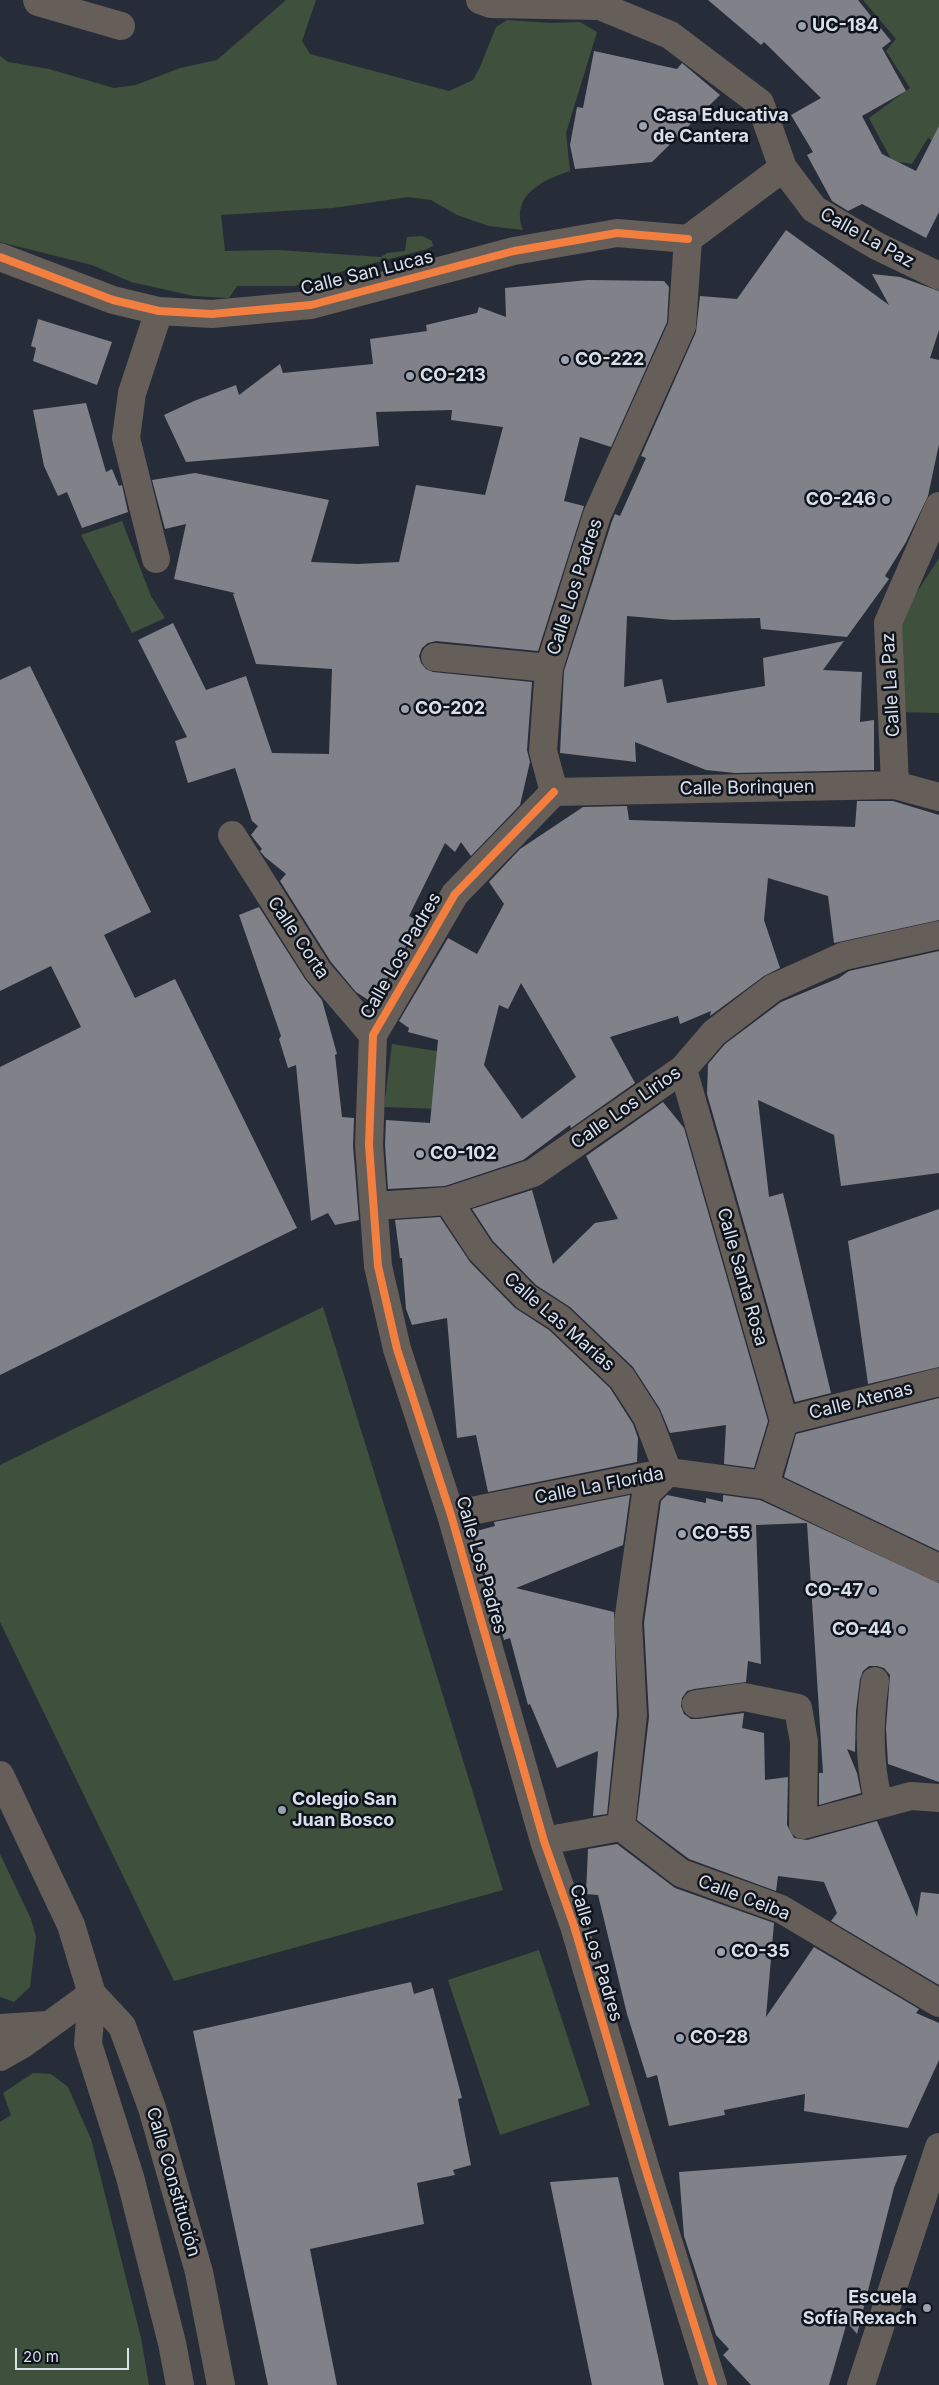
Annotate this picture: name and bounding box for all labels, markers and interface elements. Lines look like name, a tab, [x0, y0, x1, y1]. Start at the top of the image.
place label: UC-184	[812, 15, 879, 37]
marker: UC-184	[796, 20, 808, 32]
place label: Casa Educativa de Cantera	[653, 105, 789, 148]
marker: Casa Educativa de Cantera	[637, 120, 649, 132]
street label: Calle La Paz	[816, 203, 918, 273]
street label: Calle San Lucas	[299, 246, 435, 300]
place label: CO-222	[575, 349, 644, 371]
marker: CO-222	[559, 354, 571, 366]
place label: CO-213	[420, 365, 486, 387]
marker: CO-213	[404, 370, 416, 382]
place label: CO-246	[806, 489, 876, 511]
marker: CO-246	[880, 494, 892, 506]
street label: Calle Los Padres	[543, 516, 607, 658]
street label: Calle La Paz	[877, 632, 905, 738]
place label: CO-202	[415, 698, 485, 720]
marker: CO-202	[399, 703, 411, 715]
street label: Calle Borinquen	[679, 776, 815, 800]
street label: Calle Los Padres	[356, 889, 446, 1023]
street label: Calle Corta	[263, 893, 333, 983]
street label: Calle Los Lirios	[567, 1062, 685, 1154]
place label: CO-102	[430, 1143, 497, 1165]
marker: CO-102	[414, 1148, 426, 1160]
street label: Calle Santa Rosa	[712, 1205, 772, 1349]
street label: Calle Las Marías	[499, 1268, 619, 1376]
street label: Calle Atenas	[807, 1378, 915, 1424]
street label: Calle La Florida	[533, 1463, 665, 1509]
street label: Calle Los Padres	[451, 1494, 511, 1636]
place label: CO-55	[692, 1523, 751, 1545]
marker: CO-55	[676, 1528, 688, 1540]
place label: CO-47	[805, 1580, 863, 1602]
marker: CO-47	[867, 1585, 879, 1597]
place label: CO-44	[832, 1619, 892, 1641]
marker: CO-44	[896, 1624, 908, 1636]
place label: Colegio San Juan Bosco	[292, 1789, 397, 1832]
marker: Colegio San Juan Bosco	[276, 1804, 288, 1816]
street label: Calle Ceiba	[695, 1871, 793, 1925]
street label: Calle Los Padres	[565, 1882, 627, 2024]
place label: CO-35	[731, 1941, 790, 1963]
marker: CO-35	[715, 1946, 727, 1958]
place label: CO-28	[690, 2027, 748, 2049]
marker: CO-28	[674, 2032, 686, 2044]
street label: Calle Constitución	[141, 2105, 205, 2259]
place label: Escuela Sofía Rexach	[803, 2287, 917, 2330]
marker: Escuela Sofía Rexach	[921, 2302, 933, 2314]
scale bar	[18, 2338, 131, 2370]
text: 20 m	[23, 2347, 59, 2366]

